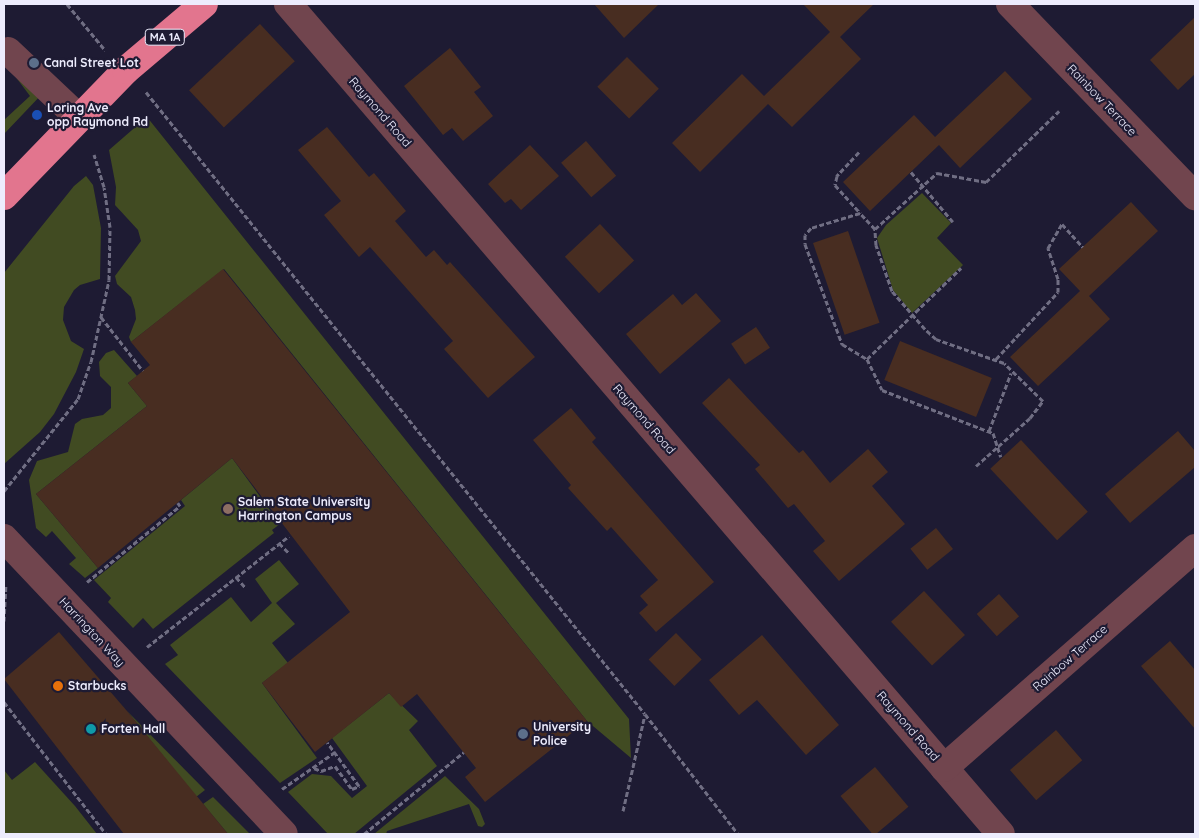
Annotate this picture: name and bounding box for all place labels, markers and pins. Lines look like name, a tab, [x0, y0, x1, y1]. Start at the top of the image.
place label: Canal Street Lot	[44, 56, 139, 70]
marker: Canal Street Lot	[28, 57, 40, 69]
place label: Loring Ave opp Raymond Rd	[47, 101, 148, 129]
marker: Loring Ave opp Raymond Rd	[31, 109, 43, 121]
place label: Salem State University Harrington Campus	[238, 495, 370, 523]
marker: Salem State University Harrington Campus	[222, 503, 234, 515]
place label: Starbucks	[68, 679, 126, 693]
marker: Starbucks	[52, 680, 64, 692]
place label: University Police	[533, 720, 591, 748]
place label: Forten Hall	[101, 722, 165, 736]
marker: Forten Hall	[85, 723, 97, 735]
marker: University Police	[517, 728, 529, 740]

